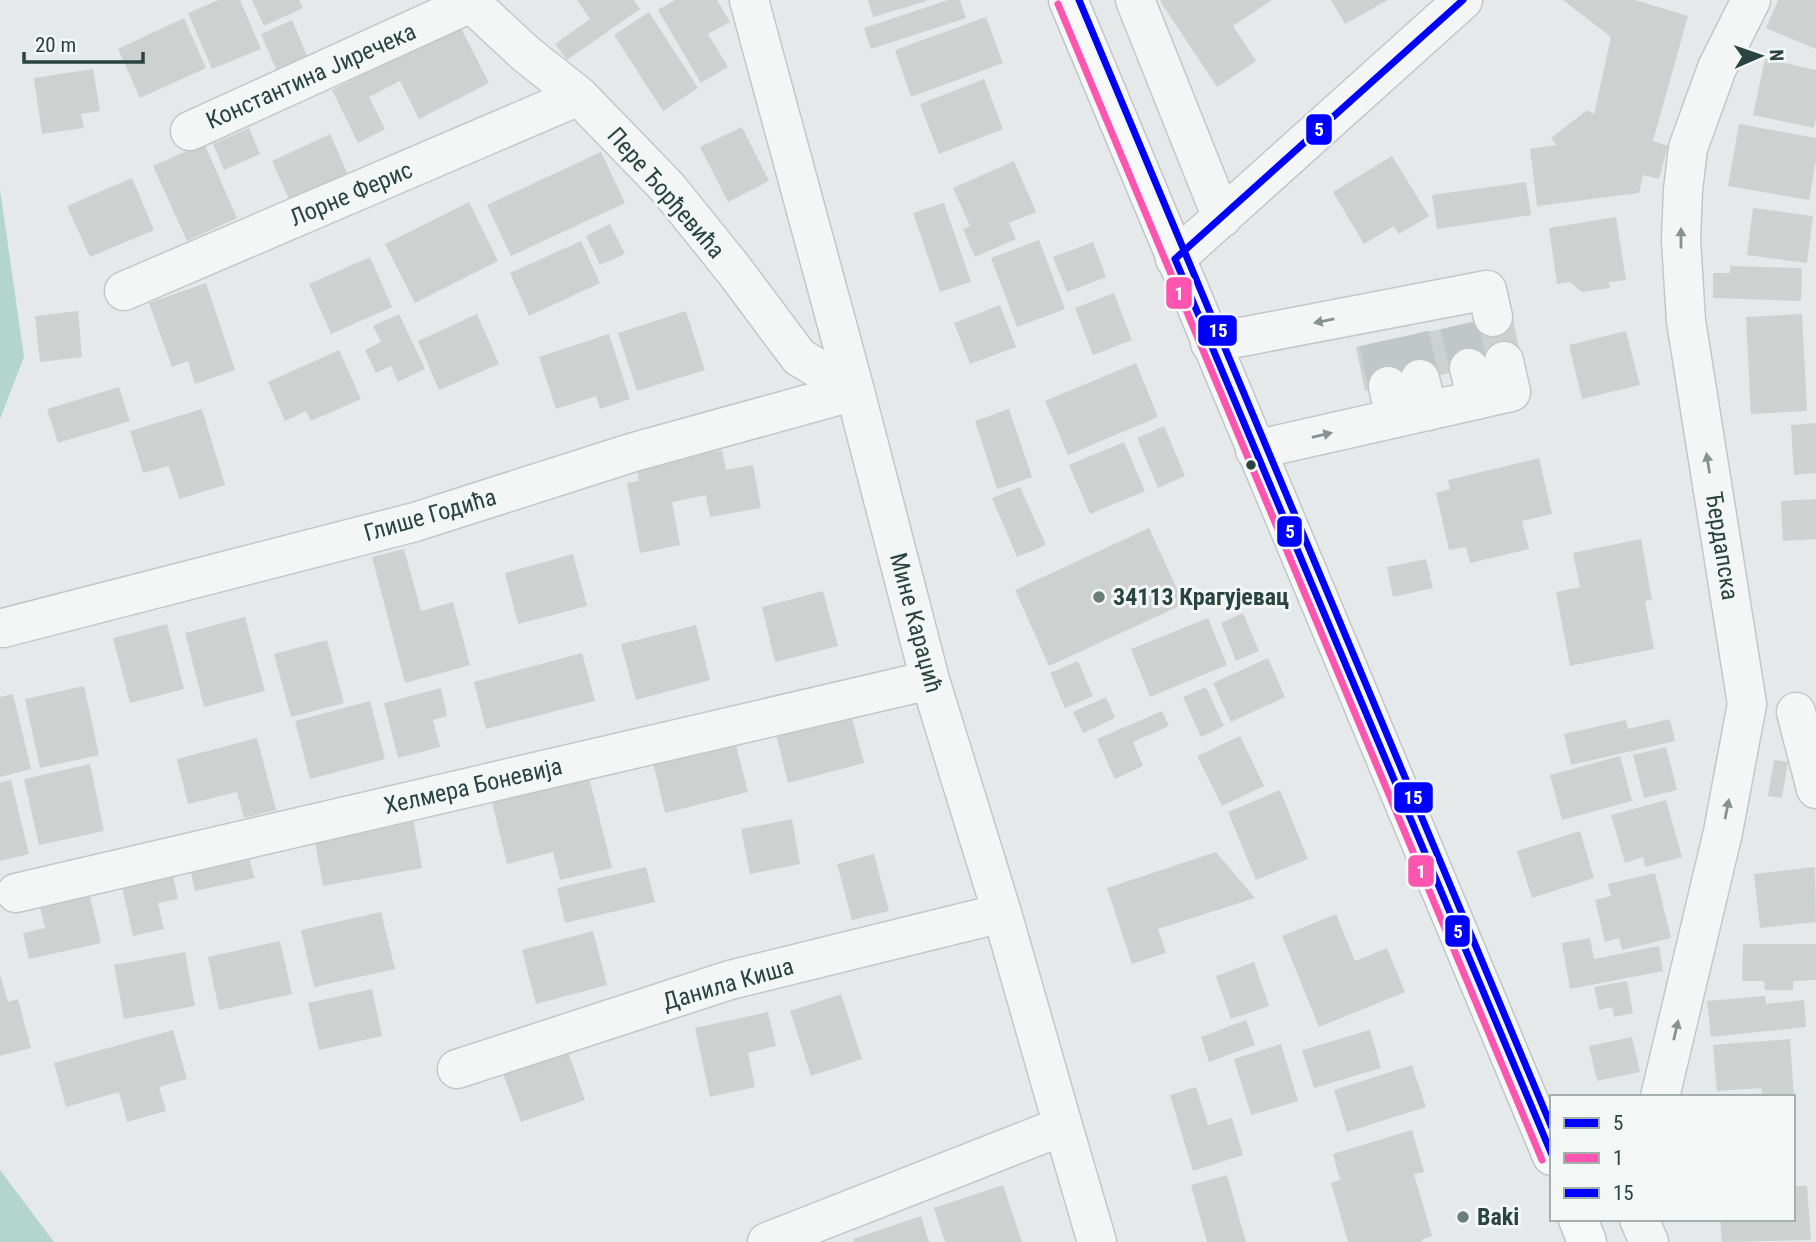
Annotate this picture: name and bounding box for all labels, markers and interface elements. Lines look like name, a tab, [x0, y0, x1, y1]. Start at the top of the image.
street label: Константина Јиречека	[202, 17, 420, 135]
scale bar	[24, 21, 144, 65]
north arrow	[1725, 21, 1795, 91]
text: 20 m	[35, 33, 76, 57]
text: N	[1765, 49, 1788, 62]
line badge: 5	[1305, 113, 1333, 146]
text: 5	[1314, 118, 1324, 141]
street label: Пере Ђорђевића	[602, 122, 730, 264]
street label: Лорне Ферис	[286, 156, 416, 232]
one-way arrow	[1675, 227, 1687, 249]
line badge: 1	[1165, 276, 1193, 310]
text: 1	[1174, 282, 1184, 305]
line badge: 15	[1197, 314, 1238, 347]
one-way arrow	[1313, 316, 1335, 327]
text: 15	[1208, 319, 1228, 342]
one-way arrow	[1311, 429, 1333, 440]
one-way arrow	[1702, 452, 1713, 474]
unlabelled marker	[1244, 458, 1258, 472]
street label: Глише Годића	[361, 483, 499, 547]
street label: Ђердапска	[1700, 490, 1744, 602]
line badge: 5	[1276, 515, 1303, 548]
text: 5	[1285, 520, 1295, 543]
street label: Мине Караџић	[884, 550, 948, 696]
place label: 34113 Крагујевац	[1113, 583, 1289, 611]
marker: 34113 Крагујевац	[1091, 589, 1107, 605]
street label: Хелмера Боневија	[381, 752, 565, 820]
line badge: 15	[1393, 781, 1434, 814]
text: 15	[1403, 786, 1423, 809]
one-way arrow	[1722, 798, 1733, 820]
line badge: 1	[1407, 854, 1435, 888]
text: 1	[1416, 860, 1426, 883]
line badge: 5	[1444, 914, 1471, 948]
text: 5	[1453, 920, 1463, 943]
street label: Данила Киша	[659, 952, 797, 1016]
one-way arrow	[1670, 1019, 1681, 1041]
legend	[1550, 1095, 1795, 1221]
text: 5	[1613, 1111, 1623, 1135]
text: 1	[1613, 1146, 1623, 1170]
text: 15	[1613, 1181, 1634, 1205]
place label: Baki	[1477, 1203, 1519, 1231]
marker: Baki	[1455, 1209, 1471, 1225]

